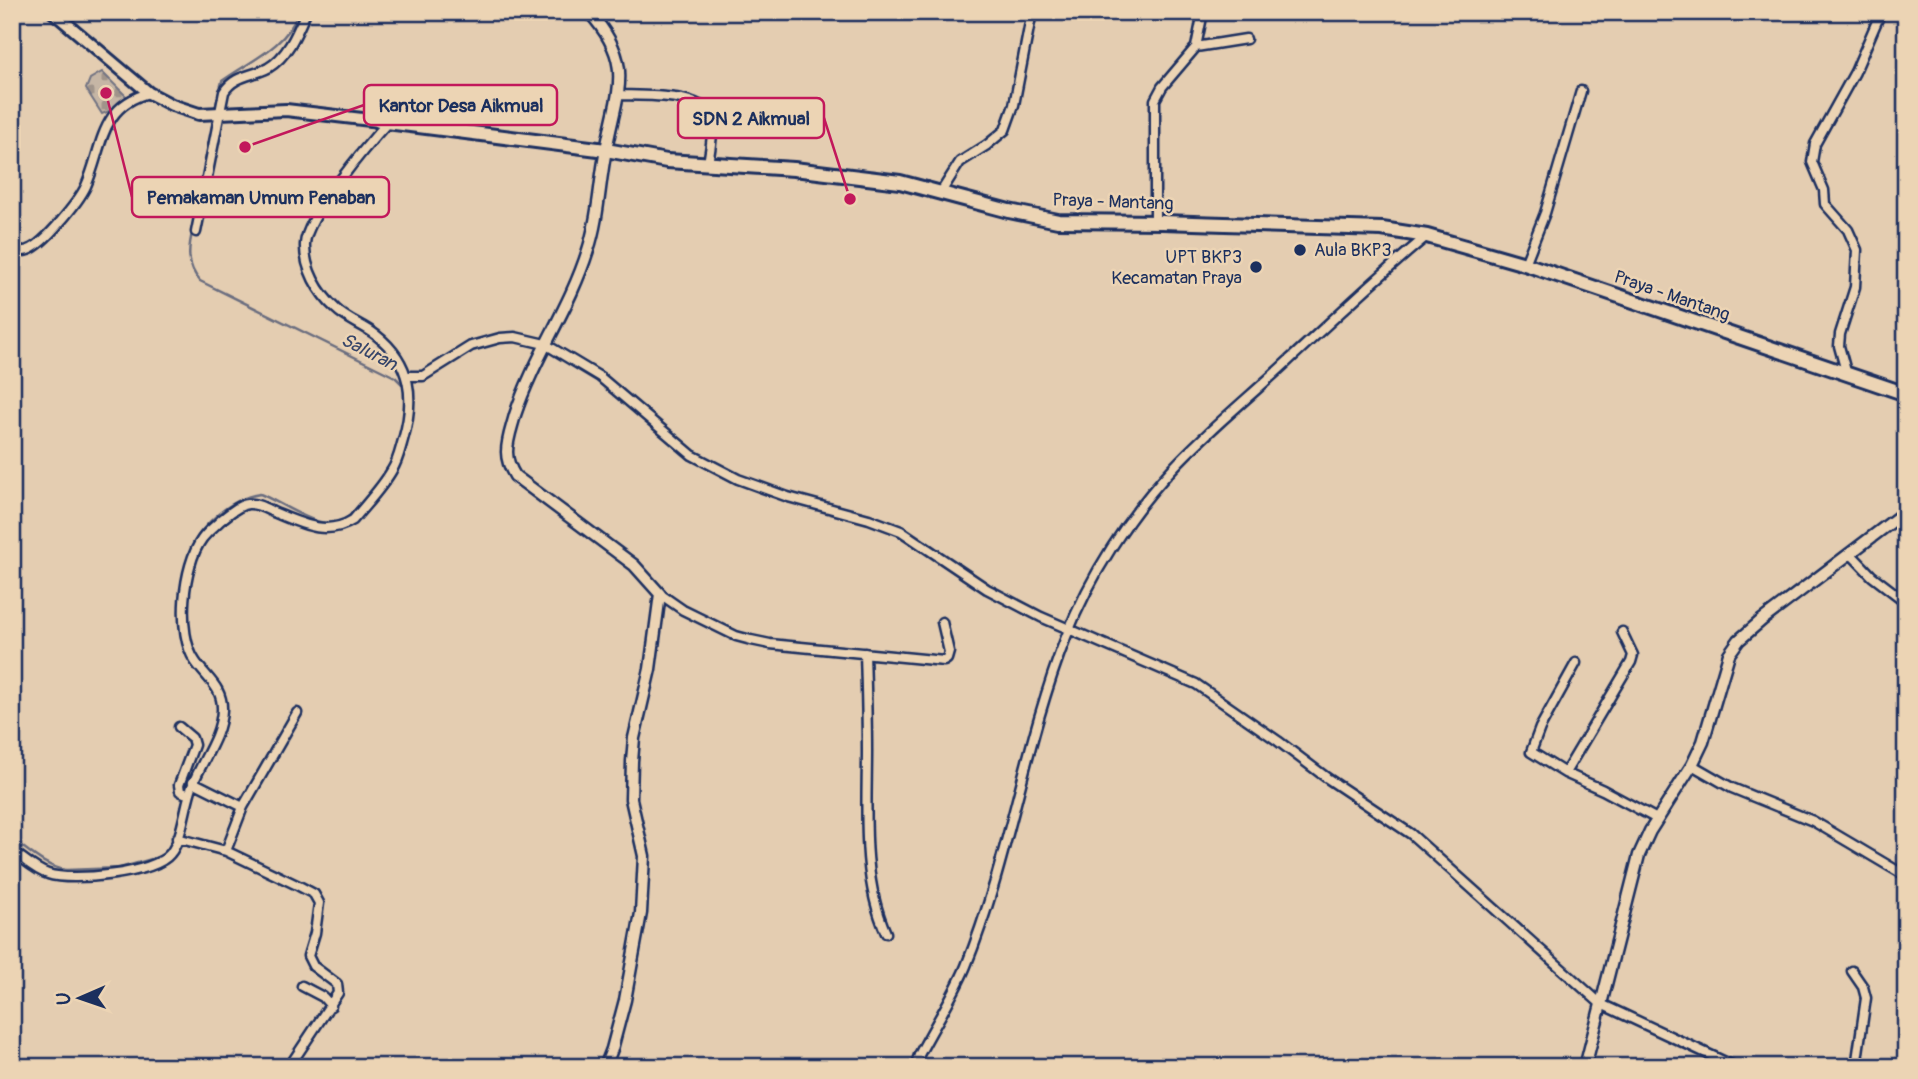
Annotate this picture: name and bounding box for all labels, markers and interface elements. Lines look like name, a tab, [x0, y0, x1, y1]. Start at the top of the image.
callout: Kantor Desa Aikmual	[364, 85, 557, 125]
text: Kantor Desa Aikmual	[378, 94, 544, 118]
callout: SDN 2 Aikmual	[678, 98, 824, 138]
text: SDN 2 Aikmual	[692, 107, 810, 131]
callout: Pemakaman Umum Penaban	[132, 177, 389, 217]
text: Pemakaman Umum Penaban	[147, 186, 376, 210]
street label: Praya - Mantang	[1052, 188, 1174, 216]
place label: Aula BKP3	[1314, 239, 1392, 262]
marker: Aula BKP3	[1292, 242, 1308, 258]
place label: UPT BKP3 Kecamatan Praya	[1111, 246, 1242, 290]
marker: UPT BKP3 Kecamatan Praya	[1248, 259, 1264, 275]
street label: Praya - Mantang	[1611, 265, 1733, 327]
water label: Saluran	[337, 328, 402, 377]
north arrow	[46, 964, 116, 1034]
text: U	[52, 992, 76, 1005]

